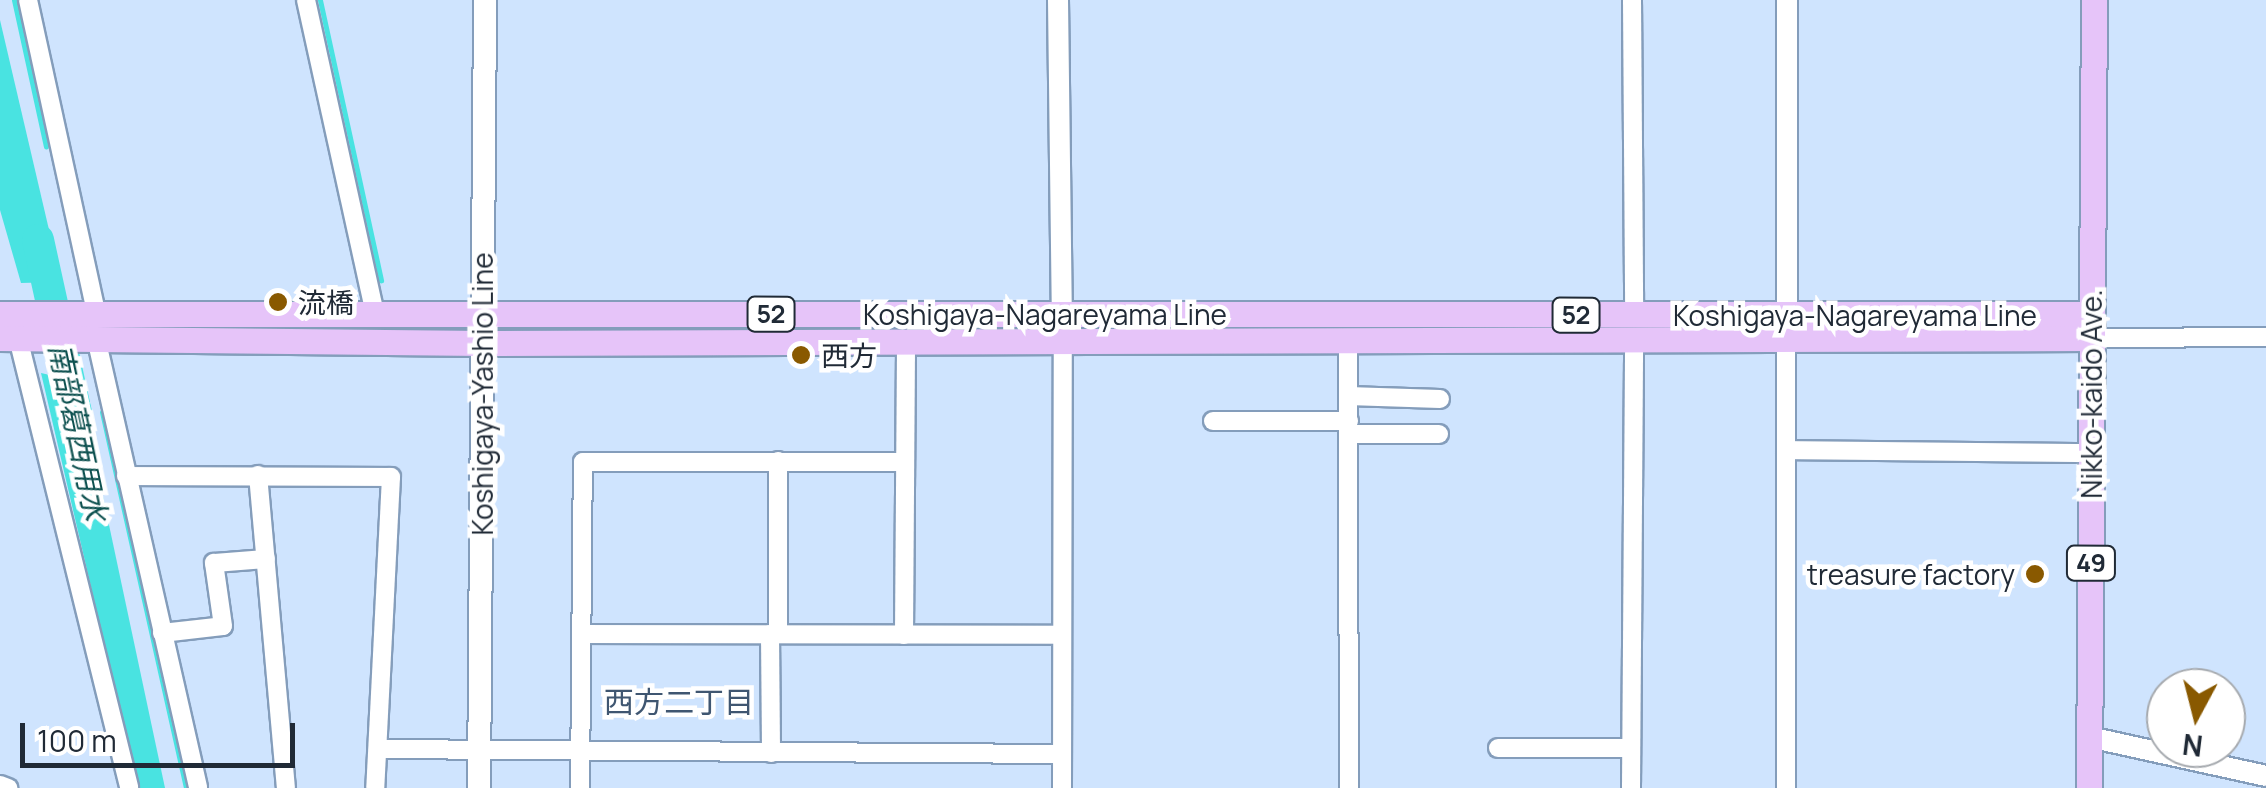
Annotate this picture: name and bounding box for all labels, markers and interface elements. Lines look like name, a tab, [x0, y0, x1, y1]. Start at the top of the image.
street label: Koshigaya-Yashio Line	[465, 252, 499, 536]
place label: 流橋	[298, 285, 354, 319]
street label: Nikko-kaido Ave.	[2074, 289, 2108, 499]
marker: 流橋	[267, 291, 289, 313]
road number: 52	[746, 294, 796, 334]
road number: 52	[1551, 295, 1601, 335]
street label: Koshigaya-Nagareyama Line	[863, 297, 1227, 331]
street label: Koshigaya-Nagareyama Line	[1673, 298, 2037, 332]
place label: 西方	[821, 338, 877, 372]
water label: 南部葛西用水	[42, 340, 114, 524]
marker: 西方	[790, 344, 812, 366]
road number: 49	[2064, 543, 2118, 583]
place label: treasure factory	[1807, 557, 2015, 591]
marker: treasure factory	[2024, 563, 2046, 585]
north arrow	[2146, 668, 2246, 768]
district label: 西方二丁目	[604, 684, 754, 720]
scale bar	[25, 703, 300, 765]
text: 100 m	[37, 720, 117, 761]
text: N	[2180, 726, 2205, 766]

